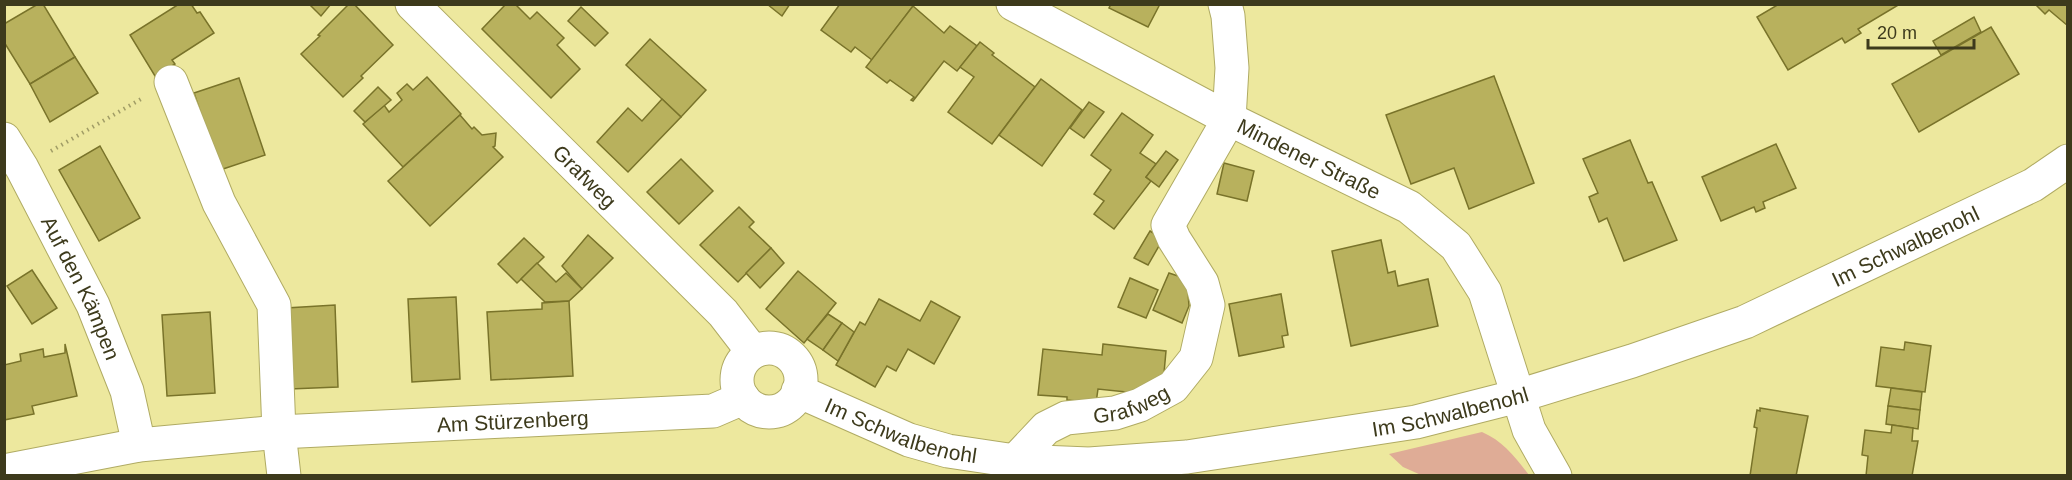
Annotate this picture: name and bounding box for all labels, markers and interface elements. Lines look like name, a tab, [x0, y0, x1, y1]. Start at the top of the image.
scale bar	[1868, 12, 1974, 50]
text: 20 m	[1877, 23, 1917, 43]
street label: Mindener Straße	[1234, 114, 1385, 203]
street label: Grafweg	[549, 140, 621, 212]
street label: Im Schwalbenohl	[1828, 201, 1982, 291]
street label: Auf den Kämpen	[37, 212, 125, 363]
street label: Grafweg	[1092, 380, 1173, 427]
street label: Im Schwalbenohl	[1370, 382, 1531, 440]
street label: Im Schwalbenohl	[822, 393, 979, 467]
street label: Am Stürzenberg	[436, 406, 589, 436]

